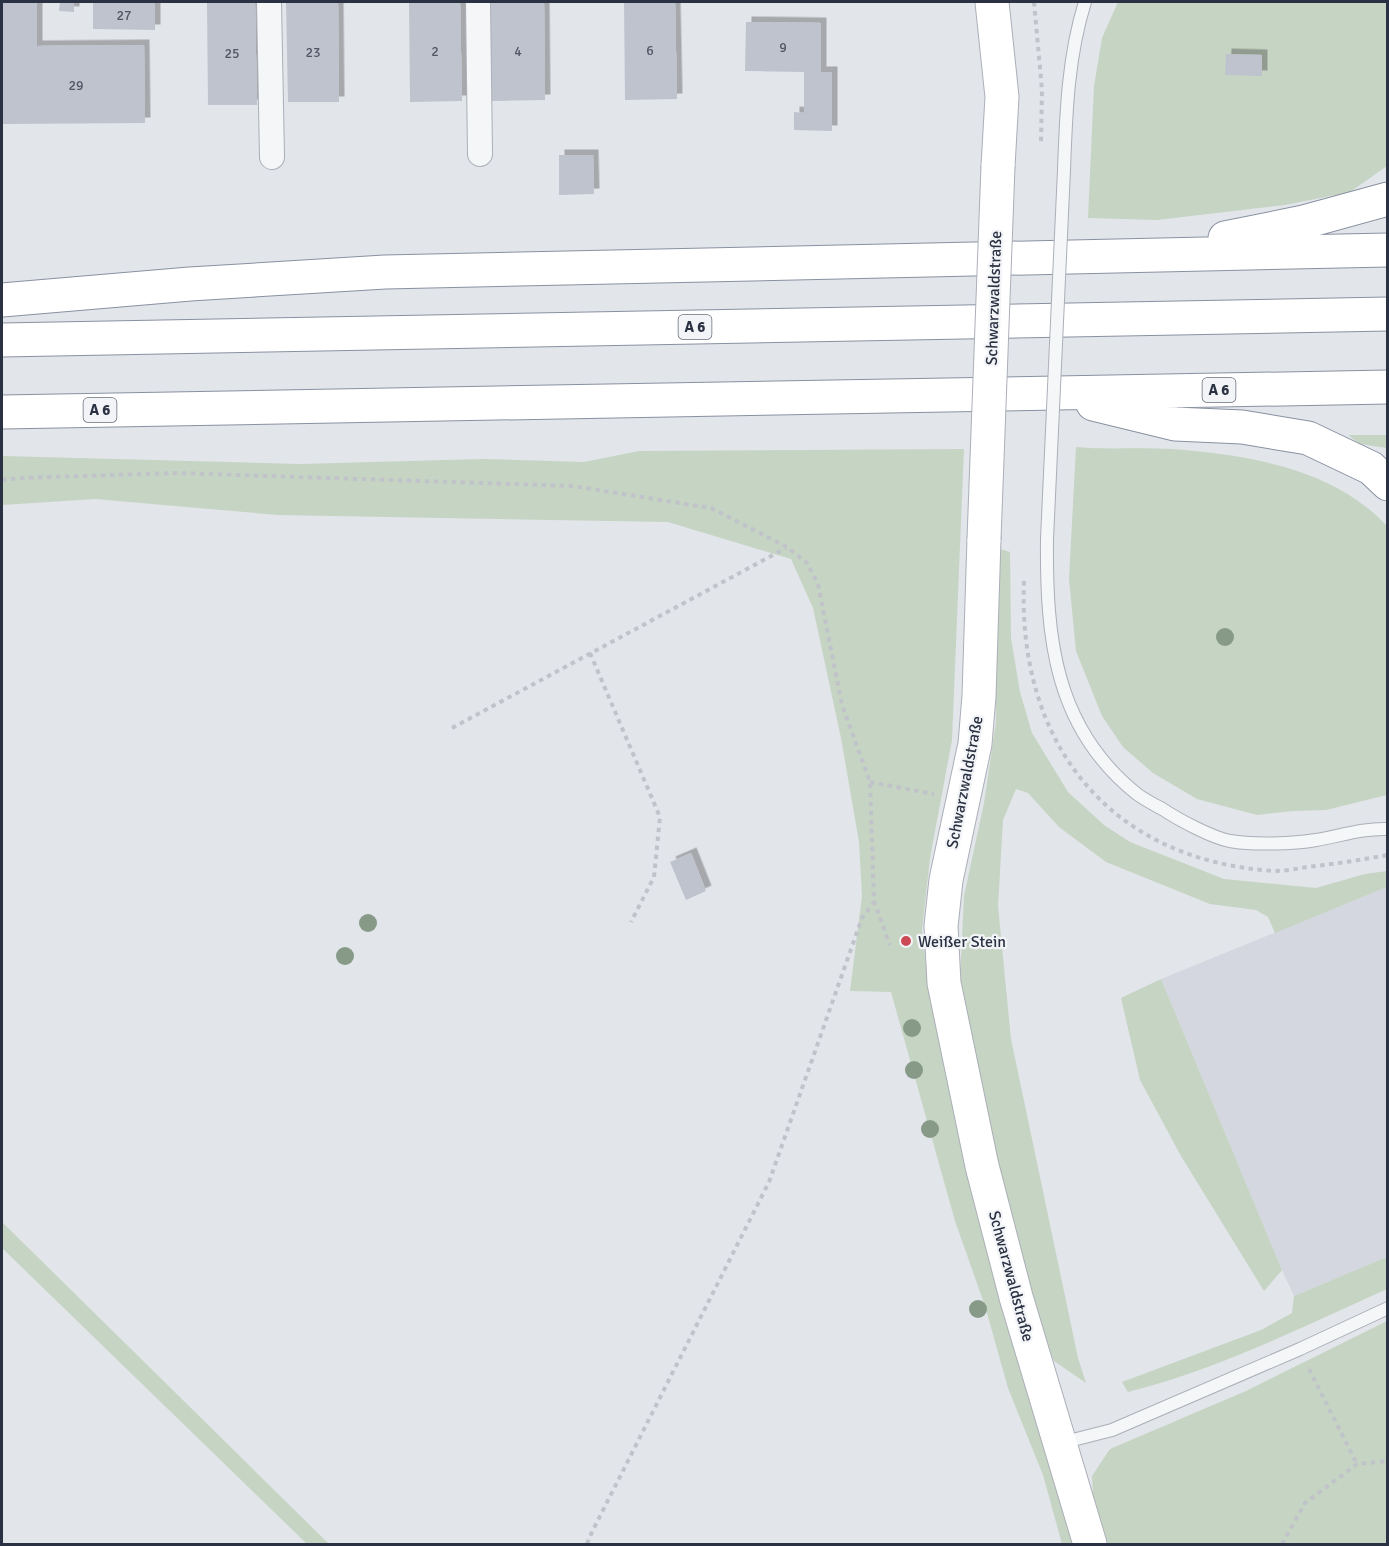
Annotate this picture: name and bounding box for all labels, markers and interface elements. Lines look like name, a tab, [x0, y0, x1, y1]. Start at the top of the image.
house number: 27	[116, 7, 132, 24]
house number: 9	[779, 39, 787, 56]
house number: 6	[646, 42, 654, 59]
house number: 2	[431, 43, 439, 60]
house number: 4	[514, 43, 522, 60]
house number: 23	[305, 44, 321, 61]
house number: 25	[224, 45, 240, 62]
house number: 29	[68, 77, 84, 94]
street label: Schwarzwaldstraße	[982, 230, 1006, 366]
road number: A 6	[678, 315, 712, 339]
road number: A 6	[1202, 378, 1236, 402]
road number: A 6	[84, 398, 116, 422]
street label: Schwarzwaldstraße	[942, 714, 988, 850]
place label: Weißer Stein	[918, 932, 1006, 952]
marker: Weißer Stein	[899, 934, 913, 948]
street label: Schwarzwaldstraße	[984, 1209, 1038, 1344]

